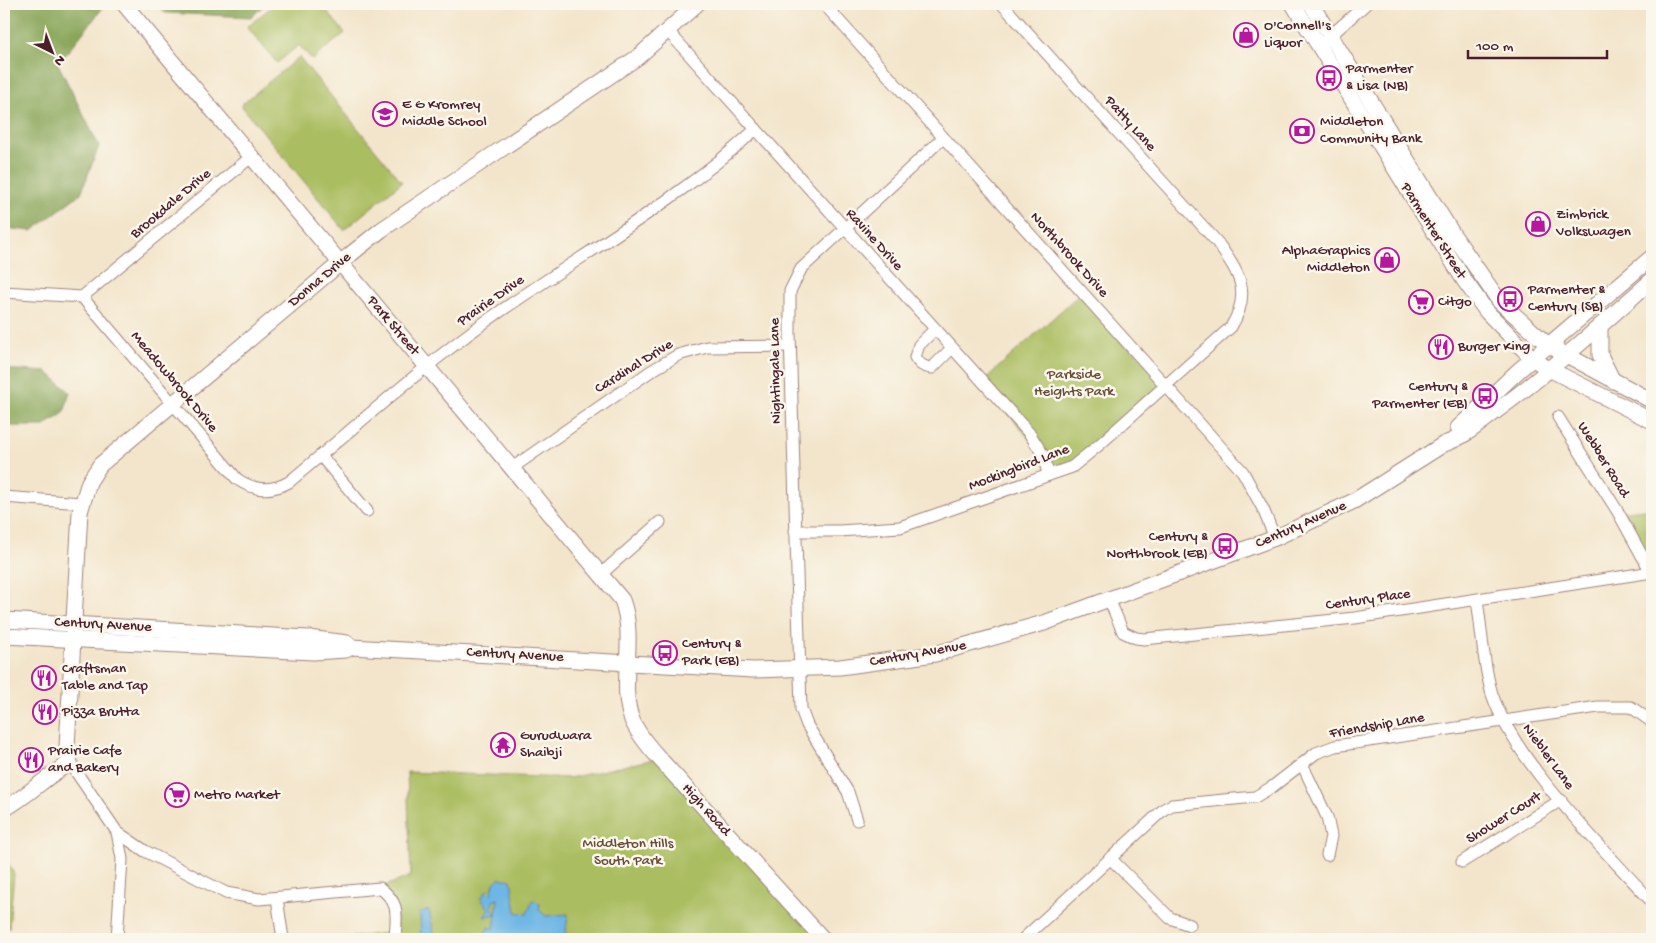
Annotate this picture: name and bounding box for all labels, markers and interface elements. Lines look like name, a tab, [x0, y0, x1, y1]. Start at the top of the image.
place label: O'Connell's Liquor	[1264, 17, 1331, 52]
shop icon: O'Connell's Liquor	[1233, 22, 1259, 48]
north arrow	[28, 28, 78, 78]
scale bar	[1468, 28, 1607, 60]
text: 100 m	[1475, 38, 1514, 56]
text: N	[50, 50, 68, 69]
place label: Parmenter & Lisa (NB)	[1345, 60, 1414, 95]
bus stop icon: Parmenter & Lisa (NB)	[1316, 65, 1342, 91]
street label: Patty Lane	[1100, 92, 1160, 156]
place label: E G Kromrey Middle School	[402, 96, 487, 131]
school or university icon: E G Kromrey Middle School	[372, 101, 398, 127]
place label: Middleton Community Bank	[1320, 113, 1423, 148]
bank icon: Middleton Community Bank	[1289, 118, 1315, 144]
street label: Brookdale Drive	[126, 165, 215, 244]
street label: Parmenter Street	[1396, 179, 1471, 284]
street label: Ravine Drive	[841, 205, 907, 275]
place label: Zimbrick Volkswagen	[1555, 206, 1631, 241]
street label: Northbrook Drive	[1026, 209, 1112, 302]
shop icon: Zimbrick Volkswagen	[1525, 211, 1551, 237]
place label: AlphaGraphics Middleton	[1282, 242, 1370, 277]
shop icon: AlphaGraphics Middleton	[1374, 247, 1400, 273]
street label: Donna Drive	[284, 248, 355, 312]
street label: Prairie Drive	[453, 271, 528, 331]
place label: Parmenter & Century (SB)	[1527, 281, 1605, 316]
bus stop icon: Parmenter & Century (SB)	[1497, 286, 1523, 312]
supermarket icon: Citgo	[1408, 289, 1434, 315]
street label: Park Street	[362, 292, 424, 361]
place label: Citgo	[1438, 293, 1472, 311]
street label: Nightingale Lane	[766, 317, 786, 424]
street label: Meadowbrook Drive	[126, 328, 222, 436]
restaurant icon: Burger King	[1428, 334, 1454, 360]
street label: Cardinal Drive	[592, 336, 677, 398]
place label: Burger King	[1457, 338, 1530, 356]
park label: Parkside Heights Park	[1034, 366, 1115, 401]
place label: Century & Parmenter (EB)	[1371, 378, 1468, 413]
bus stop icon: Century & Parmenter (EB)	[1472, 383, 1498, 409]
street label: Webber Road	[1573, 419, 1634, 502]
street label: Mockingbird Lane	[966, 440, 1072, 495]
street label: Century Avenue	[1253, 497, 1349, 553]
place label: Century & Northbrook (EB)	[1106, 528, 1208, 563]
bus stop icon: Century & Northbrook (EB)	[1212, 533, 1238, 559]
street label: Century Place	[1325, 585, 1412, 615]
street label: Century Avenue	[54, 613, 152, 637]
place label: Century & Park (EB)	[681, 635, 741, 670]
street label: Century Avenue	[868, 637, 968, 671]
bus stop icon: Century & Park (EB)	[652, 640, 678, 666]
street label: Century Avenue	[466, 643, 564, 667]
place label: Craftsman Table and Tap	[61, 660, 149, 695]
restaurant icon: Craftsman Table and Tap	[31, 665, 57, 691]
restaurant icon: Pizza Brutta	[32, 699, 58, 725]
place label: Pizza Brutta	[61, 703, 140, 721]
street label: Friendship Lane	[1327, 709, 1426, 743]
street label: Niebler Lane	[1518, 720, 1578, 794]
place label: Gurudwara Shaibji	[520, 727, 592, 762]
temple icon: Gurudwara Shaibji	[490, 732, 516, 758]
place label: Prairie Cafe and Bakery	[47, 742, 122, 777]
restaurant icon: Prairie Cafe and Bakery	[18, 747, 44, 773]
street label: High Road	[678, 780, 735, 841]
supermarket icon: Metro Market	[164, 782, 190, 808]
place label: Metro Market	[194, 786, 281, 804]
street label: Shower Court	[1463, 787, 1547, 848]
park label: Middleton Hills South Park	[583, 835, 674, 870]

